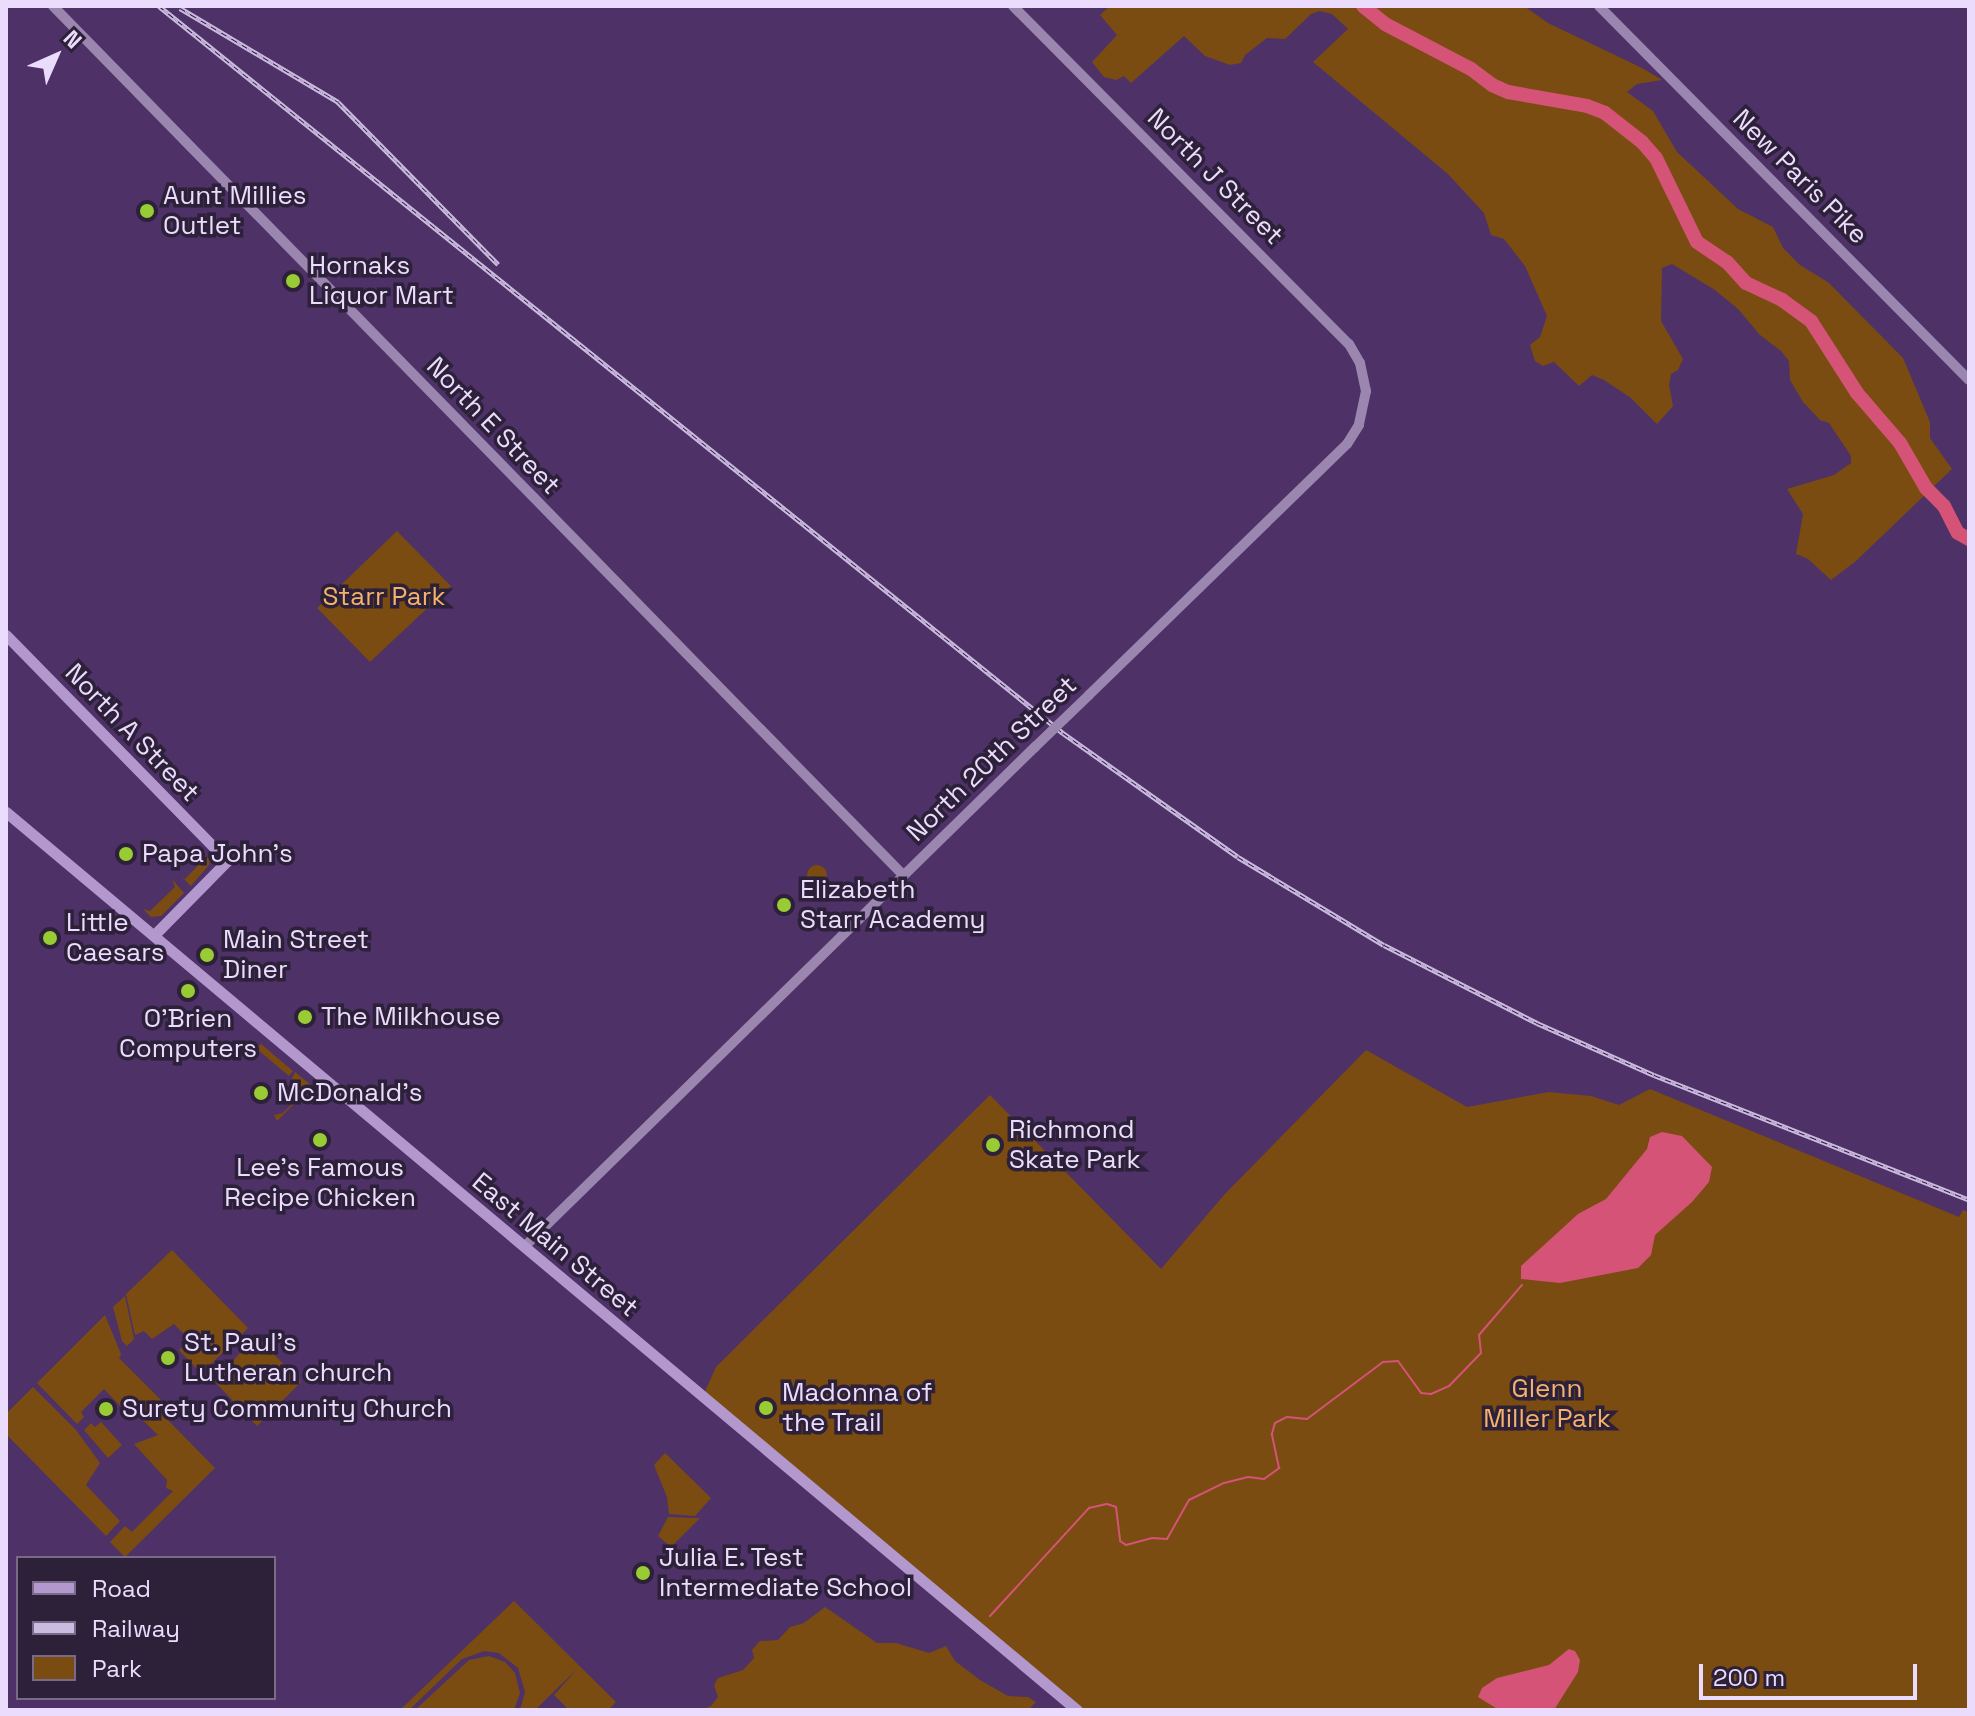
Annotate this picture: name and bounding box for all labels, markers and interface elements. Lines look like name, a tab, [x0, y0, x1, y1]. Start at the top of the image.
north arrow	[16, 16, 96, 96]
text: N	[58, 24, 88, 54]
street label: North J Street	[1141, 103, 1289, 251]
street label: New Paris Pike	[1726, 103, 1874, 251]
place label: Aunt Millies Outlet	[163, 180, 307, 242]
marker: Aunt Millies Outlet	[138, 202, 156, 220]
place label: Hornaks Liquor Mart	[309, 250, 454, 312]
marker: Hornaks Liquor Mart	[284, 272, 302, 290]
street label: North E Street	[420, 351, 566, 501]
park label: Starr Park	[322, 581, 446, 613]
street label: North A Street	[58, 657, 206, 809]
street label: North 20th Street	[901, 670, 1083, 848]
place label: Papa John's	[142, 838, 293, 870]
marker: Papa John's	[117, 845, 135, 863]
place label: Elizabeth Starr Academy	[800, 874, 986, 936]
marker: Elizabeth Starr Academy	[775, 896, 793, 914]
place label: Little Caesars	[66, 907, 164, 968]
place label: Main Street Diner	[223, 924, 369, 986]
marker: Little Caesars	[41, 929, 59, 947]
marker: Main Street Diner	[198, 946, 216, 964]
marker: O'Brien Computers	[179, 982, 197, 1000]
place label: The Milkhouse	[321, 1001, 501, 1033]
place label: O'Brien Computers	[119, 1003, 257, 1064]
marker: The Milkhouse	[296, 1008, 314, 1026]
place label: McDonald's	[277, 1077, 422, 1109]
marker: McDonald's	[252, 1084, 270, 1102]
place label: Richmond Skate Park	[1009, 1114, 1140, 1176]
marker: Lee's Famous Recipe Chicken	[311, 1131, 329, 1149]
marker: Richmond Skate Park	[984, 1136, 1002, 1154]
place label: Lee's Famous Recipe Chicken	[224, 1152, 416, 1214]
street label: East Main Street	[466, 1166, 644, 1324]
place label: St. Paul's Lutheran church	[184, 1327, 392, 1388]
marker: St. Paul's Lutheran church	[159, 1349, 177, 1367]
park label: Glenn Miller Park	[1483, 1373, 1611, 1434]
place label: Madonna of the Trail	[782, 1377, 932, 1438]
place label: Surety Community Church	[122, 1393, 452, 1425]
marker: Madonna of the Trail	[757, 1399, 775, 1417]
marker: Surety Community Church	[97, 1400, 115, 1418]
place label: Julia E. Test Intermediate School	[659, 1542, 912, 1604]
legend	[16, 1556, 276, 1700]
marker: Julia E. Test Intermediate School	[634, 1564, 652, 1582]
text: Road	[92, 1573, 151, 1604]
text: Railway	[92, 1613, 180, 1644]
scale bar	[1703, 1648, 1921, 1698]
text: Park	[92, 1653, 142, 1684]
text: 200 m	[1713, 1662, 1785, 1693]

